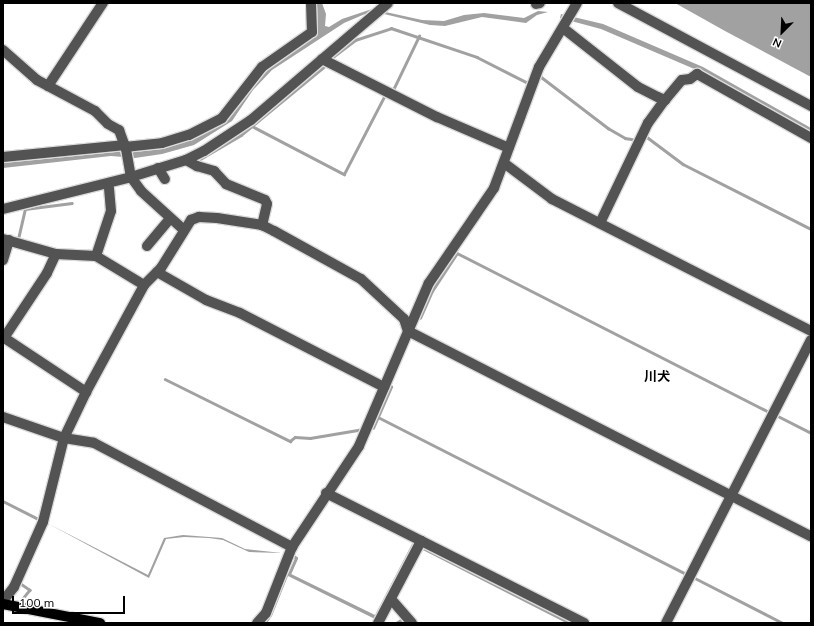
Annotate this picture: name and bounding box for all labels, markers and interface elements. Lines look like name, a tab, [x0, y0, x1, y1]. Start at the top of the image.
north arrow	[762, 12, 802, 52]
text: N	[770, 35, 784, 51]
district label: 川犬	[644, 368, 670, 384]
scale bar	[14, 588, 127, 614]
text: 100 m	[19, 595, 54, 610]

